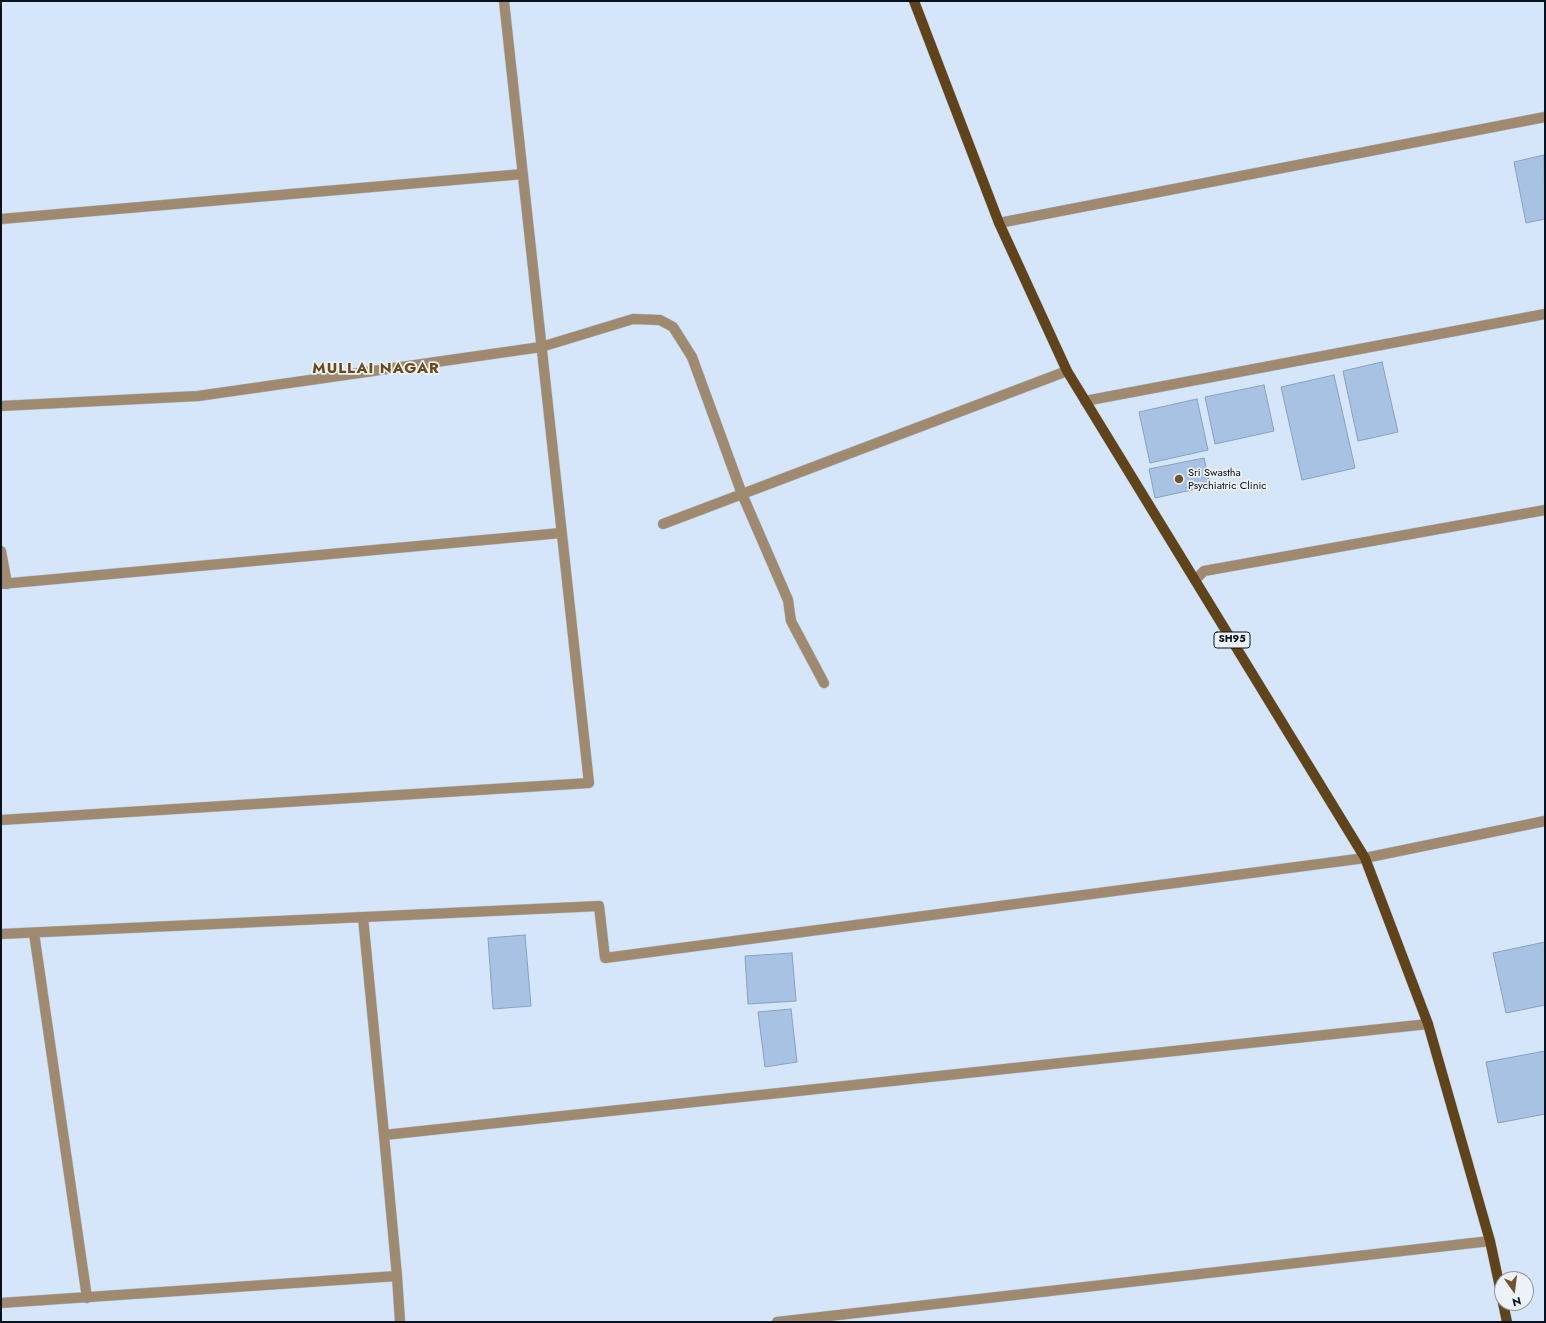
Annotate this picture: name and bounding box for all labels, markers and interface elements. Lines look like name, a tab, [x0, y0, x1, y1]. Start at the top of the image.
district label: MULLAI NAGAR	[312, 360, 440, 378]
place label: Sri Swastha Psychiatric Clinic	[1188, 466, 1267, 492]
marker: Sri Swastha Psychiatric Clinic	[1173, 473, 1185, 485]
road number: SH95	[1214, 632, 1250, 648]
north arrow	[1494, 1271, 1534, 1311]
text: N	[1510, 1293, 1523, 1310]

